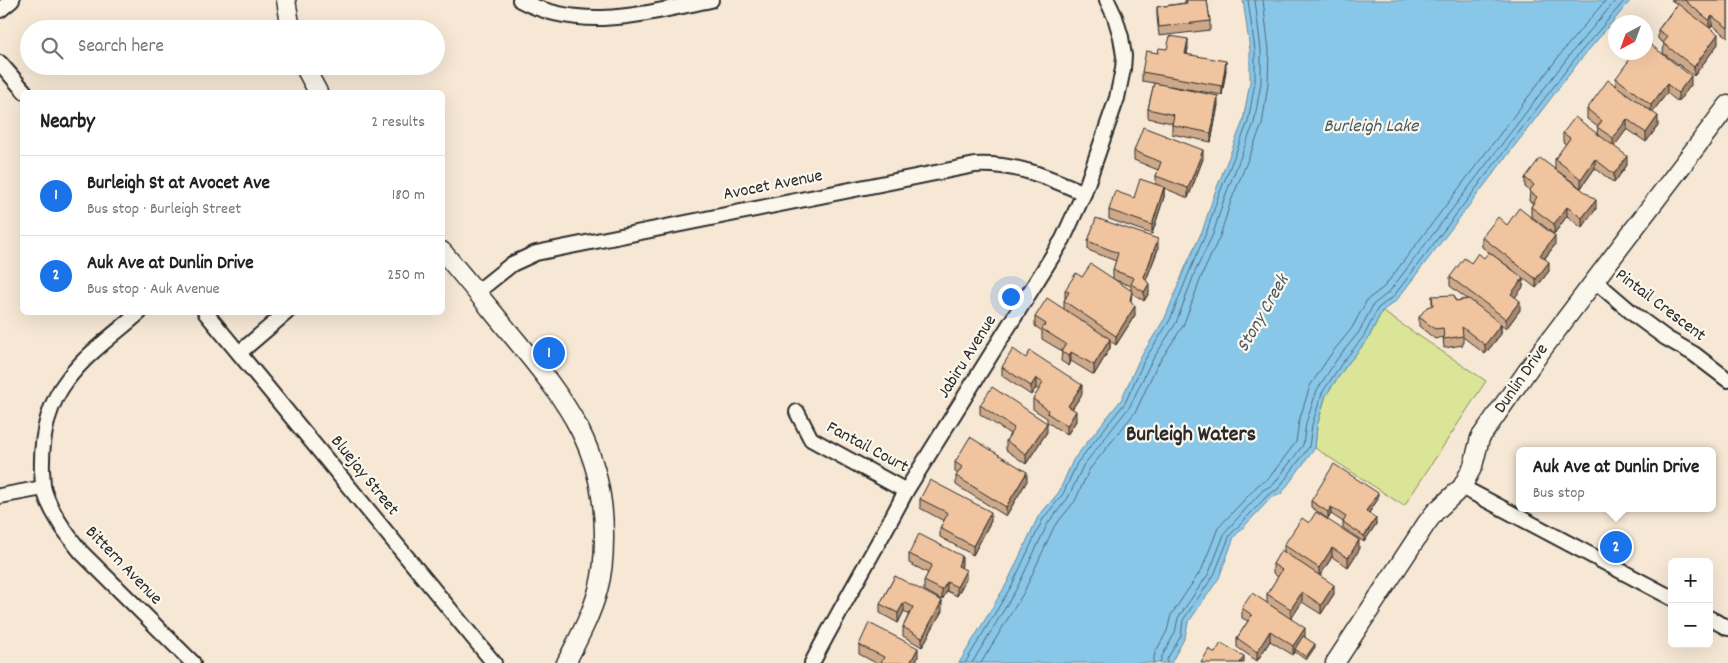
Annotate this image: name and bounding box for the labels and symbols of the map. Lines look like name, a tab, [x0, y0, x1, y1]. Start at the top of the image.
north arrow	[1608, 15, 1653, 60]
water label: Burleigh Lake	[1324, 114, 1420, 141]
street label: Avocet Avenue	[721, 164, 825, 208]
street label: Pintail Crescent	[1609, 264, 1711, 349]
water label: Stony Creek	[1231, 268, 1298, 358]
your location	[998, 284, 1024, 310]
street label: Jabiru Avenue	[933, 310, 1004, 403]
pin: 1	[533, 334, 565, 372]
street label: Dunlin Drive	[1489, 339, 1555, 419]
street label: Fantail Court	[822, 416, 913, 480]
district label: Burleigh Waters	[1126, 420, 1256, 451]
street label: Bluejay Street	[324, 431, 404, 522]
street label: Bittern Avenue	[79, 521, 167, 611]
pin: 2	[1600, 528, 1632, 566]

